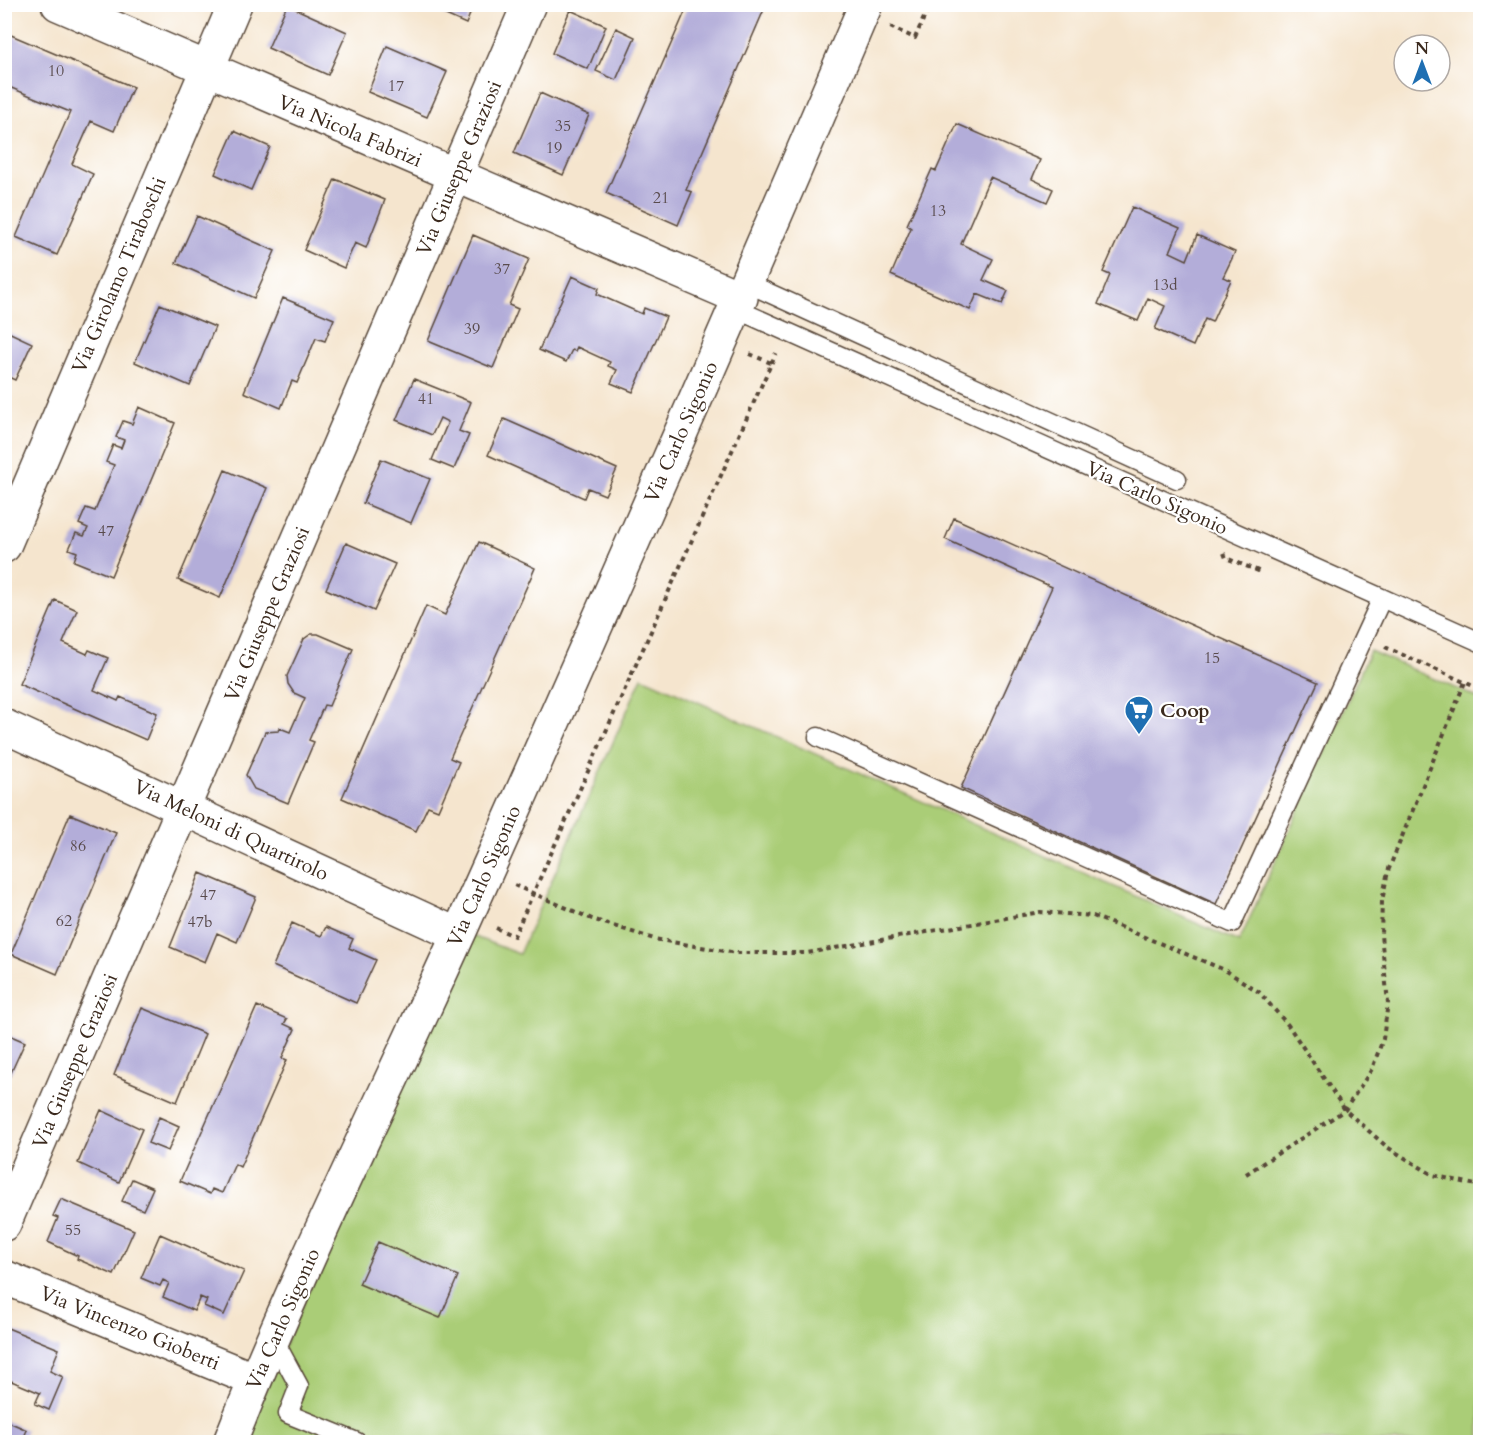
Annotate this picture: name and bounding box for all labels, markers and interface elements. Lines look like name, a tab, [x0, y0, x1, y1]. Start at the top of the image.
north arrow	[1392, 33, 1452, 93]
text: N	[1415, 38, 1429, 60]
house number: 10	[48, 60, 64, 82]
house number: 17	[388, 75, 404, 97]
street label: Via Giuseppe Graziosi	[410, 76, 508, 260]
street label: Via Nicola Fabrizi	[274, 88, 427, 174]
house number: 35	[555, 115, 571, 137]
house number: 19	[546, 137, 562, 159]
street label: Via Girolamo Tiraboschi	[65, 172, 173, 377]
house number: 21	[653, 187, 669, 209]
house number: 13	[930, 200, 946, 222]
house number: 37	[494, 258, 510, 280]
house number: 13d	[1153, 274, 1178, 296]
house number: 39	[464, 318, 480, 340]
street label: Via Carlo Sigonio	[638, 357, 724, 507]
house number: 41	[418, 388, 434, 410]
street label: Via Carlo Sigonio	[1082, 455, 1232, 541]
house number: 47	[98, 520, 114, 542]
street label: Via Giuseppe Graziosi	[218, 522, 316, 706]
house number: 15	[1204, 647, 1220, 669]
supermarket icon: Coop	[1123, 694, 1155, 736]
place label: Coop	[1160, 697, 1210, 724]
street label: Via Meloni di Quartirolo	[129, 773, 333, 887]
street label: Via Carlo Sigonio	[441, 801, 527, 951]
house number: 86	[70, 835, 86, 857]
house number: 47	[200, 884, 216, 906]
house number: 62	[56, 910, 72, 932]
house number: 47b	[188, 911, 212, 933]
street label: Via Giuseppe Graziosi	[26, 969, 124, 1153]
house number: 55	[65, 1219, 81, 1241]
street label: Via Carlo Sigonio	[240, 1244, 326, 1394]
street label: Via Vincenzo Gioberti	[36, 1280, 224, 1377]

